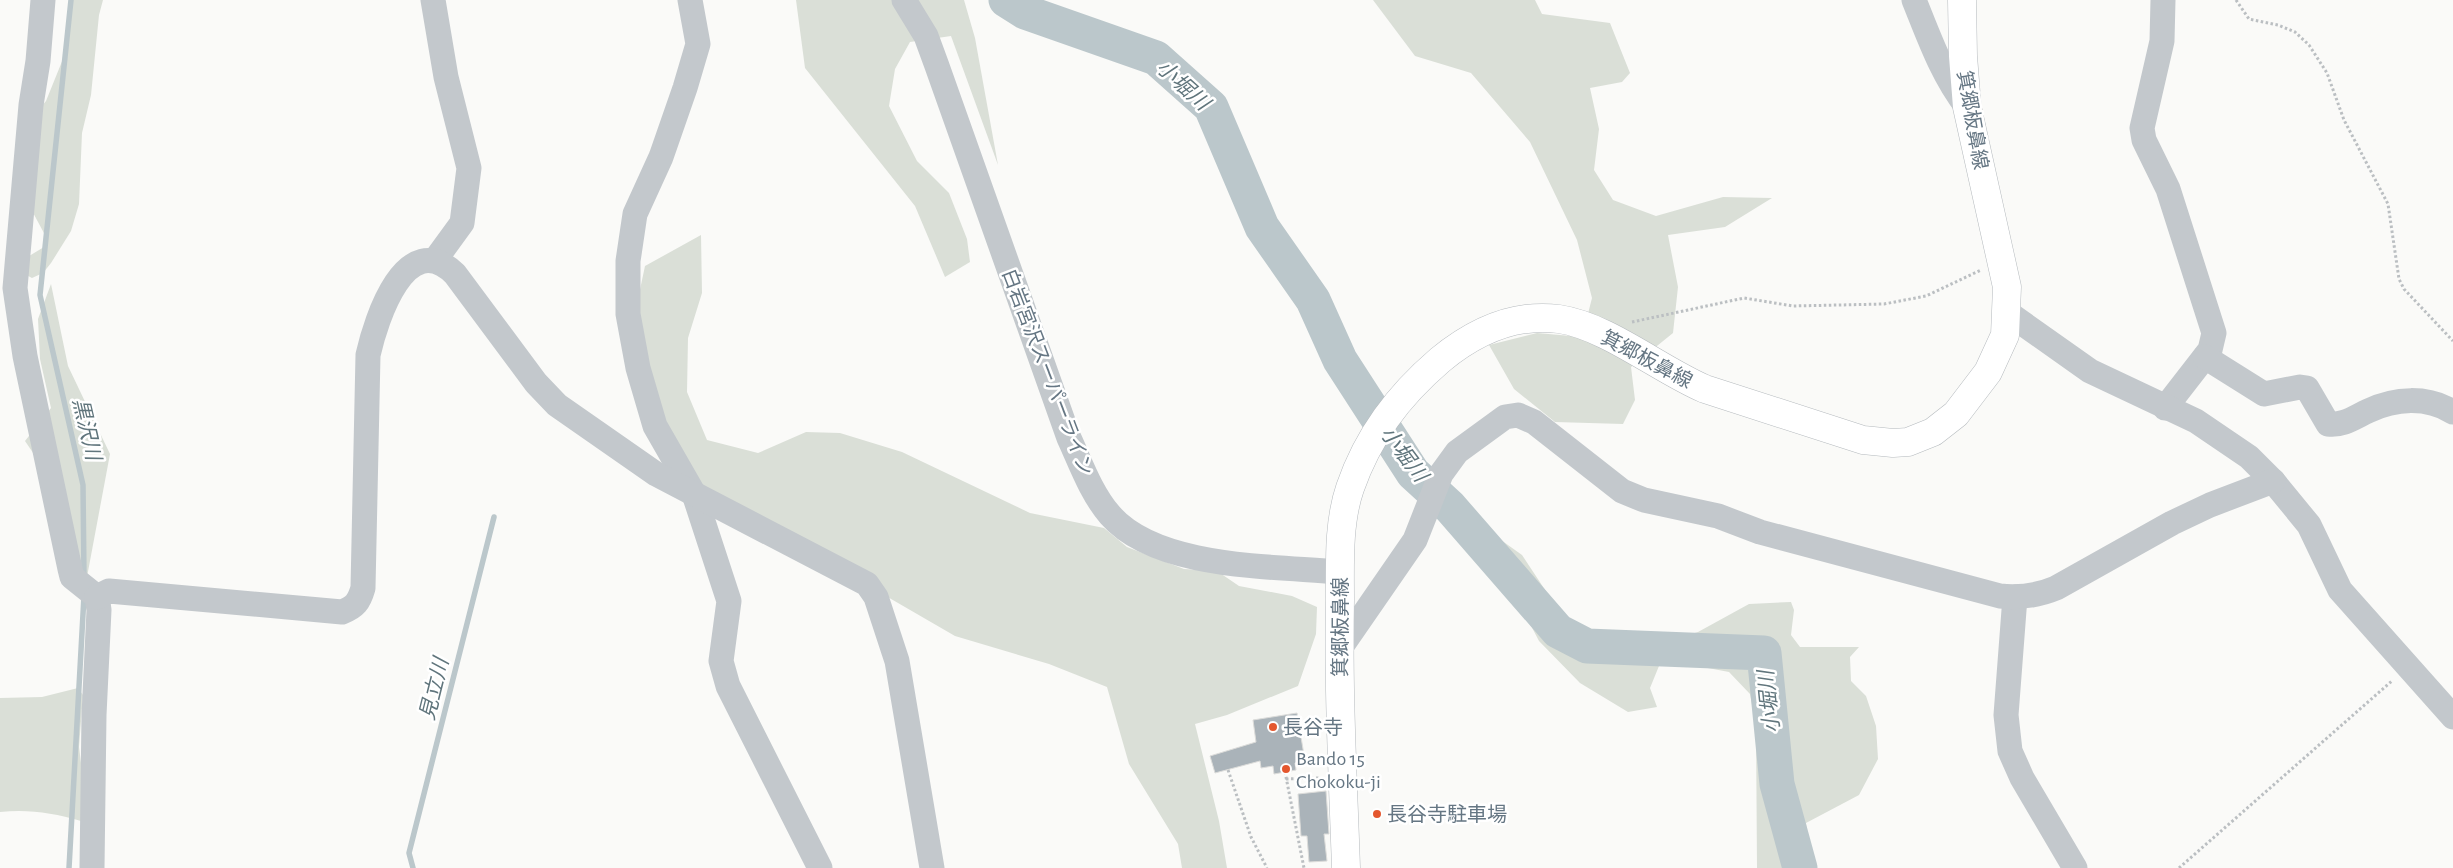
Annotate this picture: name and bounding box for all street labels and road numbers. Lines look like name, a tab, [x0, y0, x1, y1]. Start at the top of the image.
street label: 箕郷板鼻線	[1953, 69, 1993, 171]
street label: 白岩宮沢スーパーライン	[998, 266, 1097, 479]
street label: 箕郷板鼻線	[1598, 326, 1696, 392]
street label: 箕郷板鼻線	[1329, 577, 1351, 677]

